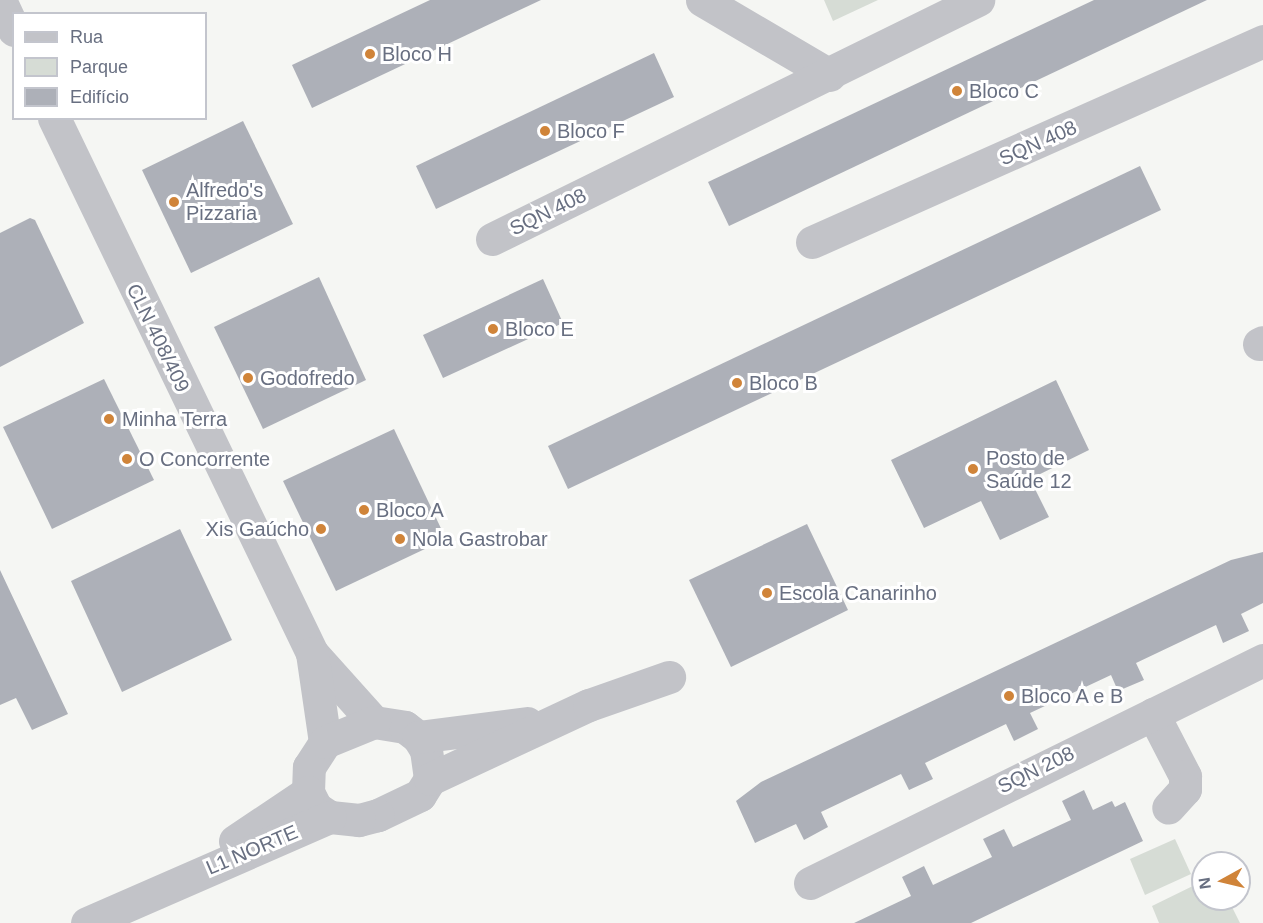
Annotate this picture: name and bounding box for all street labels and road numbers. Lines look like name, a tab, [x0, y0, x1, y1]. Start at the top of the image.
street label: SQN 408	[996, 115, 1080, 171]
street label: SQN 408	[506, 183, 590, 241]
street label: CLN 408/409	[121, 280, 195, 396]
street label: SQN 208	[994, 741, 1078, 799]
street label: L1 NORTE	[202, 820, 302, 880]

